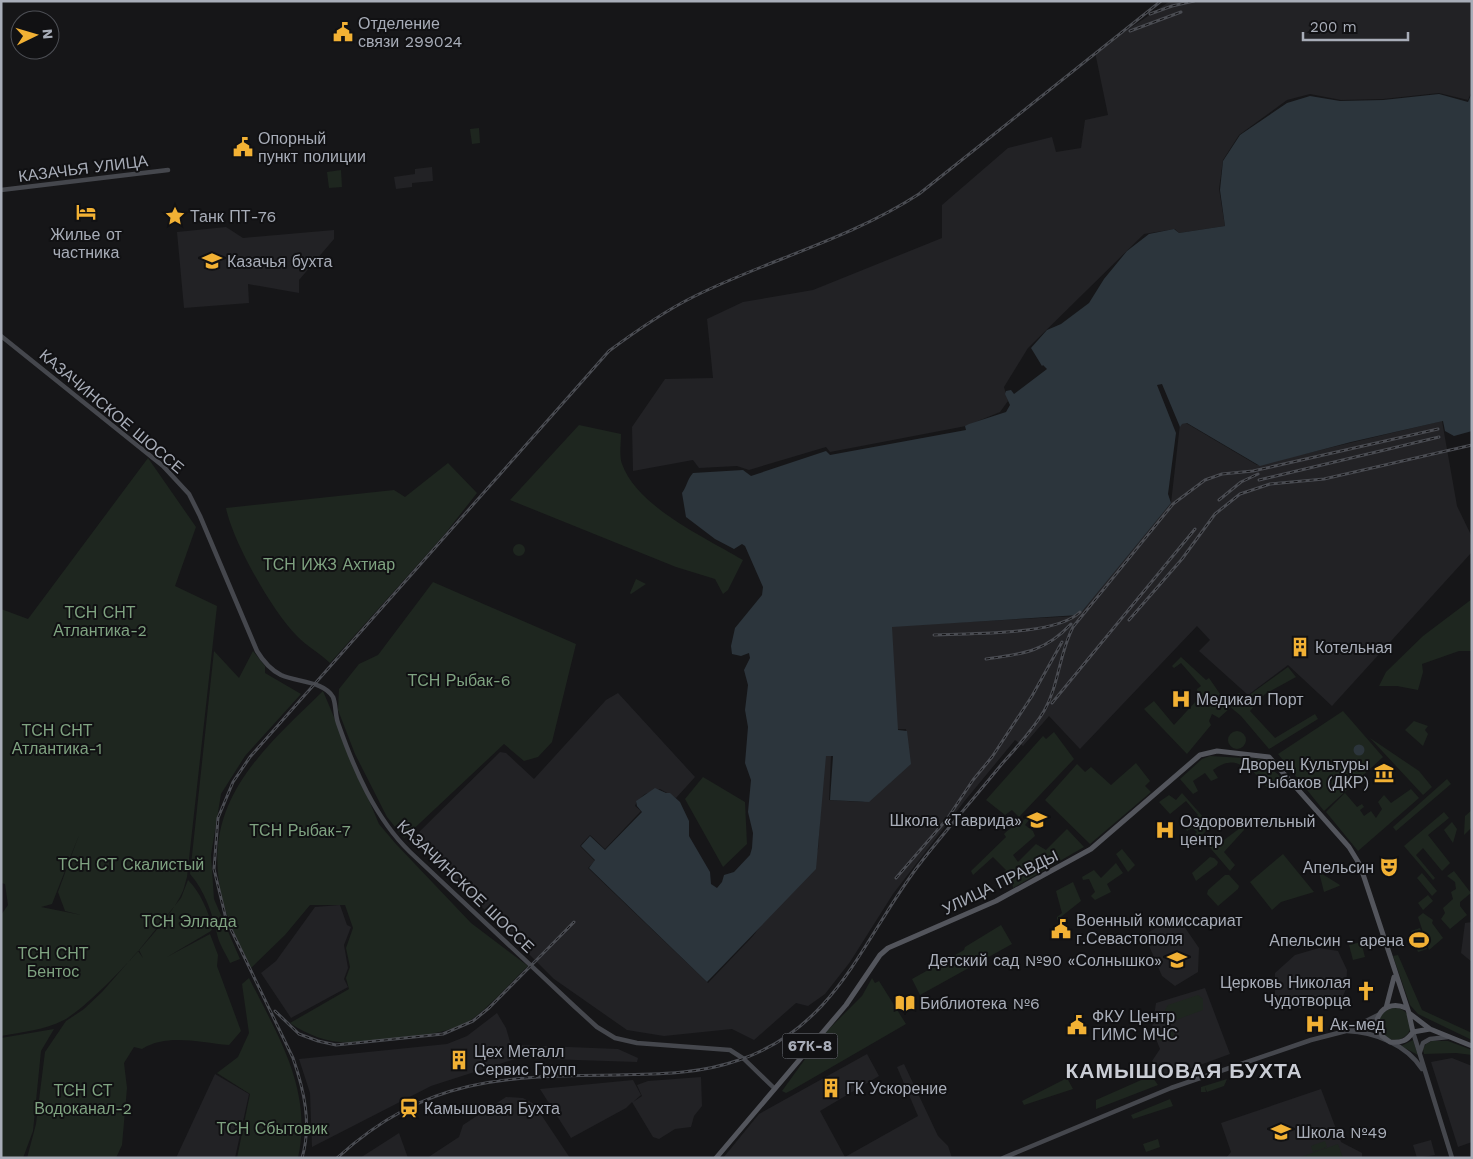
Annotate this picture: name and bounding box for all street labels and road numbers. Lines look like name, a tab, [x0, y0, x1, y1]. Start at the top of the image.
street label: КАЗАЧЬЯ УЛИЦА	[17, 151, 149, 186]
street label: КАЗАЧИНСКОЕ ШОССЕ	[36, 345, 188, 477]
street label: КАЗАЧИНСКОЕ ШОССЕ	[393, 816, 538, 957]
street label: УЛИЦА ПРАВДЫ	[939, 846, 1061, 919]
road number: 67К-8	[782, 1034, 838, 1058]

